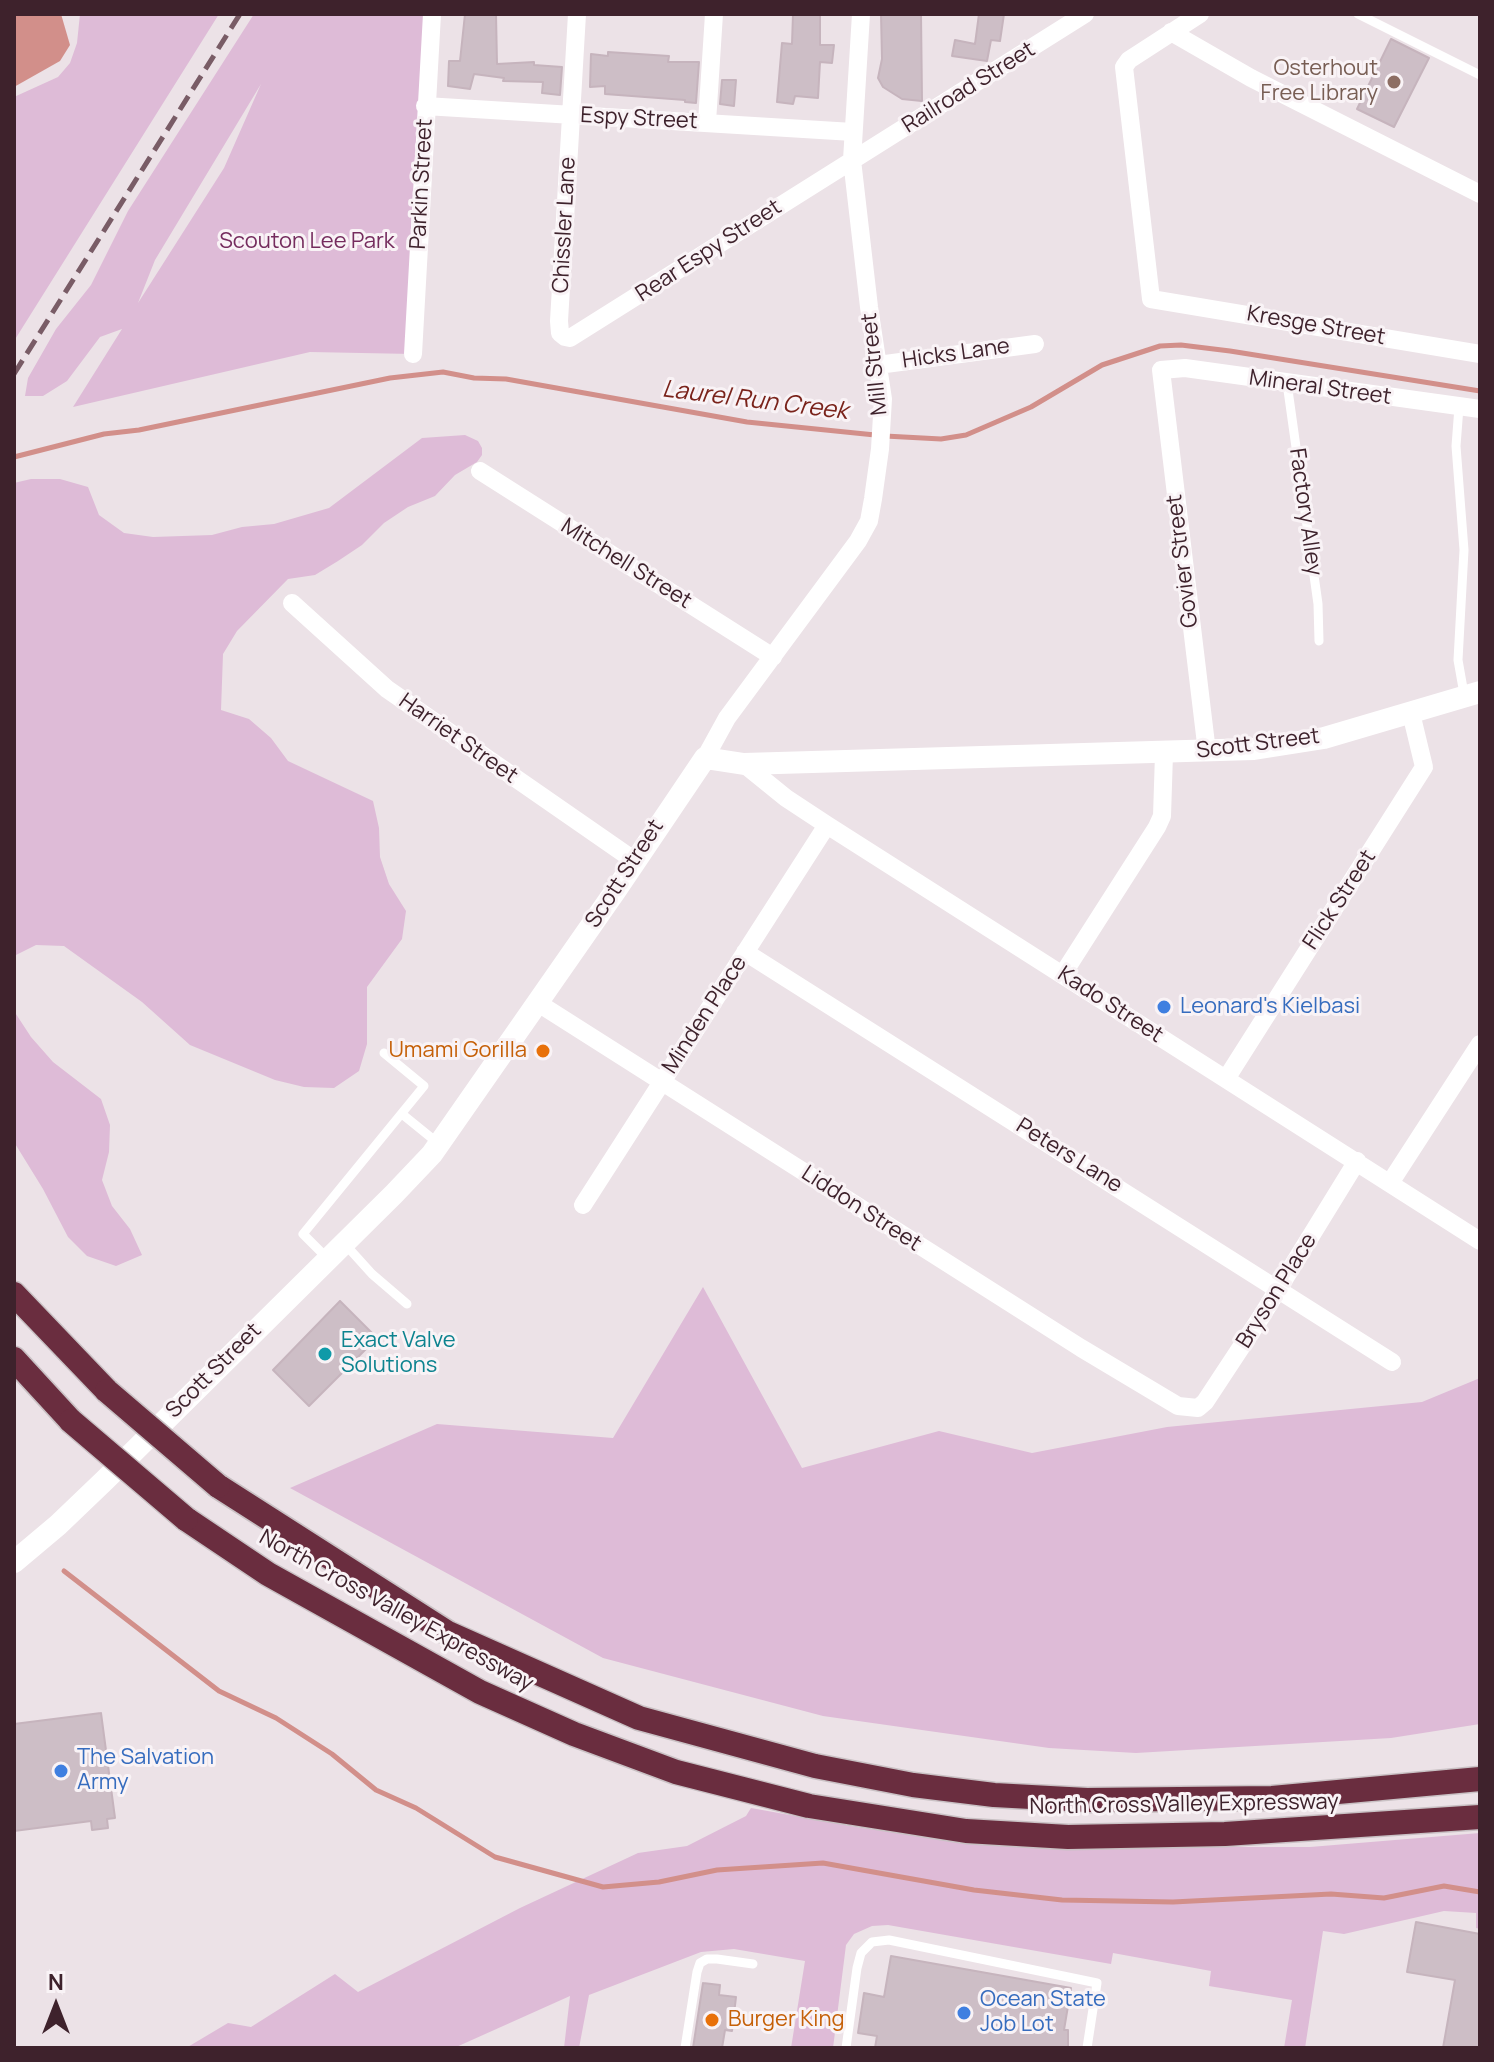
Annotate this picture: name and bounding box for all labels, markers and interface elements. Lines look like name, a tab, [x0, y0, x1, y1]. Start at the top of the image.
street label: Railroad Street	[898, 37, 1040, 139]
place label: Osterhout Free Library	[1261, 56, 1378, 108]
marker: Osterhout Free Library	[1385, 73, 1403, 91]
street label: Espy Street	[580, 103, 698, 135]
street label: Parkin Street	[405, 118, 439, 250]
street label: Chissler Lane	[548, 156, 582, 294]
street label: Rear Espy Street	[631, 194, 787, 308]
park label: Scouton Lee Park	[219, 229, 395, 255]
street label: Kresge Street	[1245, 301, 1387, 351]
street label: Mill Street	[856, 311, 894, 417]
street label: Hicks Lane	[901, 333, 1011, 375]
street label: Mineral Street	[1247, 365, 1393, 411]
water label: Laurel Run Creek	[661, 375, 849, 427]
street label: Factory Alley	[1283, 446, 1327, 578]
street label: Govier Street	[1162, 493, 1204, 629]
street label: Mitchell Street	[556, 513, 696, 615]
street label: Harriet Street	[394, 688, 522, 790]
street label: Scott Street	[1195, 723, 1321, 765]
street label: Scott Street	[580, 815, 670, 933]
street label: Flick Street	[1298, 845, 1382, 955]
street label: Minden Place	[657, 951, 753, 1079]
street label: Kado Street	[1052, 961, 1168, 1049]
place label: Leonard's Kielbasi	[1180, 994, 1360, 1020]
marker: Leonard's Kielbasi	[1155, 998, 1173, 1016]
place label: Umami Gorilla	[388, 1038, 527, 1064]
marker: Umami Gorilla	[534, 1042, 552, 1060]
street label: Peters Lane	[1011, 1113, 1127, 1199]
street label: Liddon Street	[796, 1160, 926, 1258]
street label: Bryson Place	[1231, 1229, 1323, 1353]
street label: Scott Street	[161, 1318, 267, 1424]
place label: Exact Valve Solutions	[341, 1328, 456, 1380]
marker: Exact Valve Solutions	[316, 1345, 334, 1363]
street label: North Cross Valley Expressway	[254, 1524, 538, 1698]
place label: The Salvation Army	[77, 1745, 214, 1796]
marker: The Salvation Army	[52, 1762, 70, 1780]
street label: North Cross Valley Expressway	[1029, 1789, 1339, 1821]
north arrow	[16, 1966, 96, 2046]
text: N	[48, 1967, 64, 1997]
place label: Ocean State Job Lot	[980, 1987, 1106, 2038]
marker: Ocean State Job Lot	[955, 2004, 973, 2022]
place label: Burger King	[728, 2007, 845, 2033]
marker: Burger King	[703, 2011, 721, 2029]

